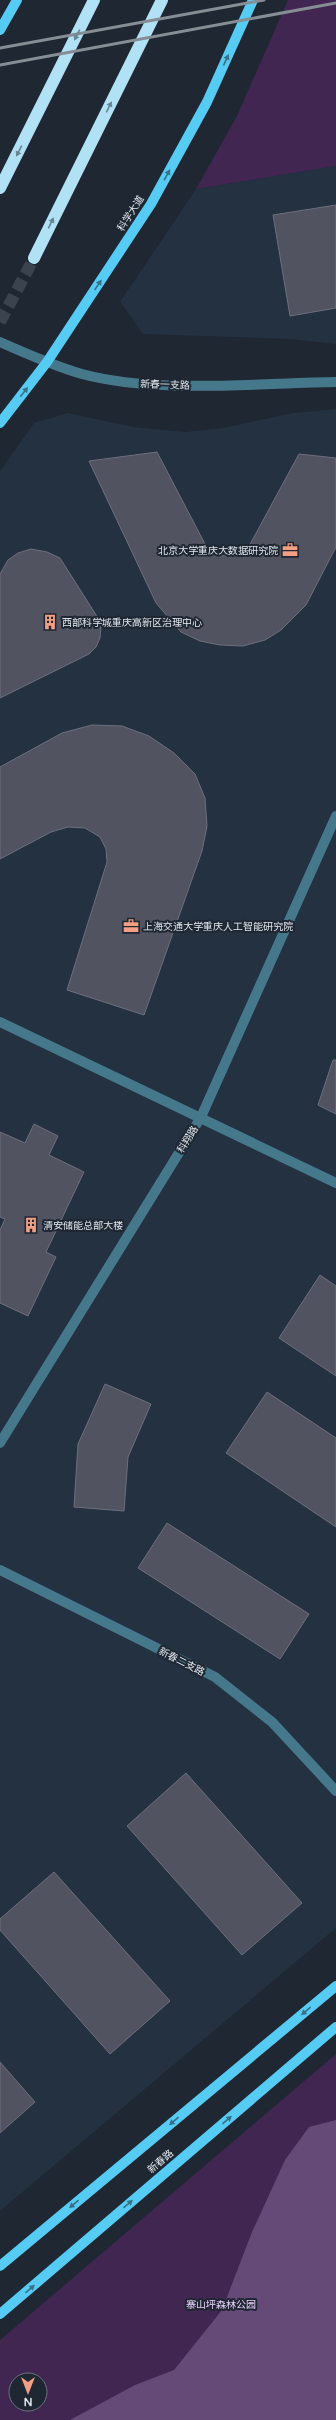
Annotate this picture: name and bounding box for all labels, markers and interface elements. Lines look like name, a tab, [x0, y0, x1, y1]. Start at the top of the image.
one-way arrow	[74, 29, 80, 41]
one-way arrow	[223, 54, 229, 65]
one-way arrow	[106, 101, 112, 112]
one-way arrow	[16, 145, 22, 157]
one-way arrow	[164, 170, 170, 181]
street label: 科学大道	[115, 194, 147, 234]
one-way arrow	[48, 217, 55, 229]
one-way arrow	[94, 279, 101, 291]
street label: 新春一支路	[140, 378, 190, 392]
one-way arrow	[19, 387, 28, 398]
office icon: 北京大学重庆大数据研究院	[281, 541, 299, 559]
place label: 北京大学重庆大数据研究院	[158, 545, 278, 557]
building icon: 西部科学城重庆高新区治理中心	[41, 613, 59, 631]
place label: 西部科学城重庆高新区治理中心	[62, 617, 202, 629]
office icon: 上海交通大学重庆人工智能研究院	[122, 917, 140, 935]
place label: 上海交通大学重庆人工智能研究院	[143, 921, 293, 933]
street label: 科翔路	[175, 1124, 201, 1155]
building icon: 清安储能总部大楼	[22, 1216, 40, 1234]
place label: 清安储能总部大楼	[43, 1220, 123, 1232]
street label: 新春二支路	[157, 1645, 207, 1679]
one-way arrow	[301, 2006, 311, 2015]
one-way arrow	[222, 2115, 233, 2124]
one-way arrow	[169, 2117, 179, 2126]
street label: 新春路	[145, 2147, 176, 2176]
one-way arrow	[69, 2200, 80, 2209]
one-way arrow	[123, 2200, 134, 2209]
one-way arrow	[24, 2284, 35, 2293]
park label: 寨山坪森林公园	[186, 2299, 256, 2311]
north arrow	[8, 2372, 48, 2412]
text: N	[24, 2395, 32, 2408]

